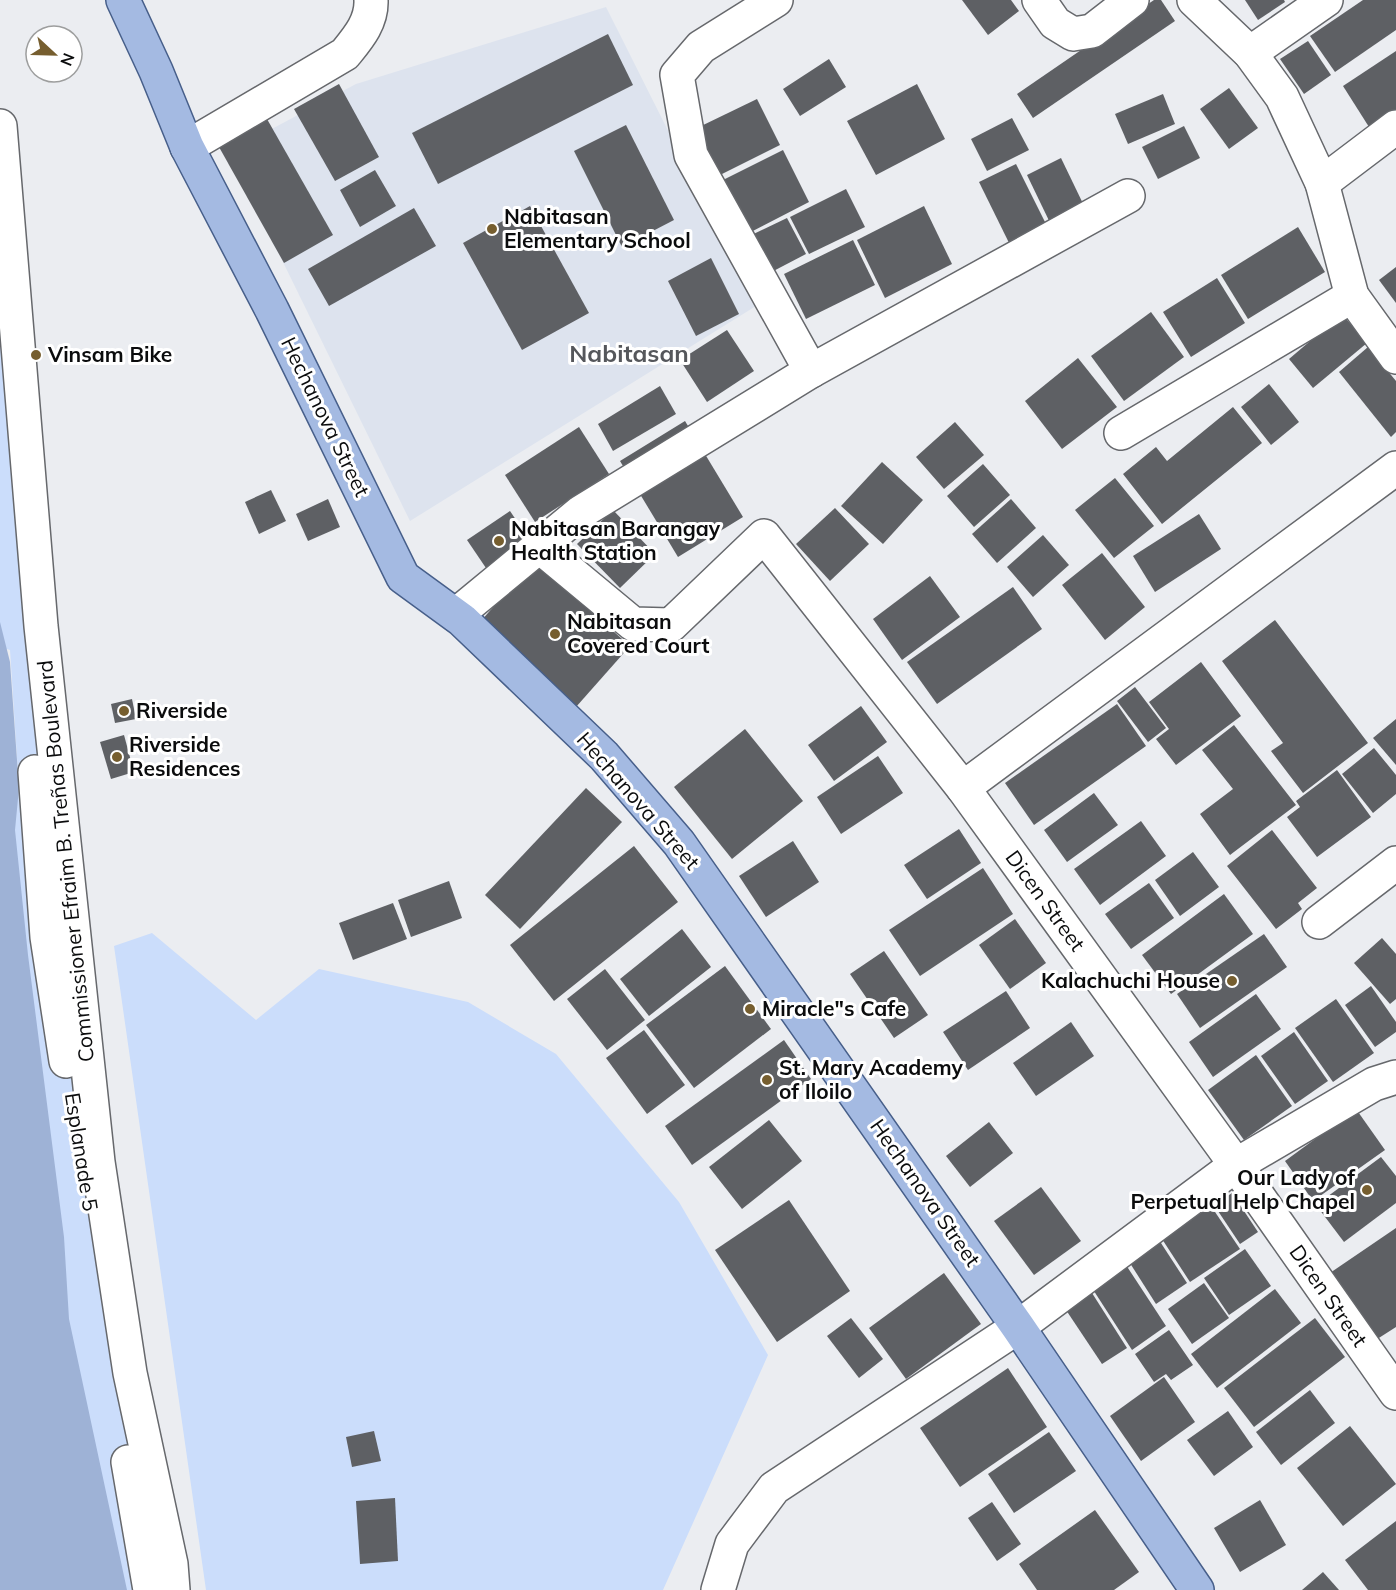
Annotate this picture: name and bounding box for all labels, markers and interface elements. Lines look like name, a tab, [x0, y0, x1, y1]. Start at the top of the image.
north arrow	[24, 24, 84, 84]
text: N	[56, 50, 79, 69]
place label: Nabitasan Elementary School	[504, 203, 691, 253]
marker: Nabitasan Elementary School	[485, 222, 499, 236]
street label: Hechanova Street	[276, 333, 376, 500]
district label: Nabitasan	[569, 338, 689, 368]
place label: Vinsam Bike	[47, 341, 172, 367]
marker: Vinsam Bike	[29, 348, 43, 362]
place label: Nabitasan Barangay Health Station	[511, 515, 721, 565]
marker: Nabitasan Barangay Health Station	[492, 534, 506, 548]
place label: Nabitasan Covered Court	[567, 608, 709, 658]
marker: Nabitasan Covered Court	[548, 627, 562, 641]
street label: Commissioner Efraim B. Treñas Boulevard	[31, 659, 99, 1063]
place label: Riverside	[136, 697, 228, 723]
marker: Riverside	[117, 704, 131, 718]
street label: Hechanova Street	[572, 726, 706, 875]
place label: Riverside Residences	[129, 731, 241, 781]
marker: Riverside Residences	[110, 750, 124, 764]
street label: Dicen Street	[1001, 845, 1091, 956]
place label: Kalachuchi House	[1041, 967, 1220, 993]
marker: Kalachuchi House	[1225, 974, 1239, 988]
place label: Miracle"s Cafe	[762, 995, 906, 1021]
marker: Miracle"s Cafe	[743, 1002, 757, 1016]
place label: St. Mary Academy of Iloilo	[779, 1054, 964, 1104]
marker: St. Mary Academy of Iloilo	[760, 1073, 774, 1087]
street label: Esplanade 5	[60, 1091, 104, 1213]
street label: Hechanova Street	[865, 1114, 986, 1271]
place label: Our Lady of Perpetual Help Chapel	[1130, 1164, 1356, 1214]
marker: Our Lady of Perpetual Help Chapel	[1360, 1183, 1374, 1197]
street label: Dicen Street	[1284, 1240, 1373, 1351]

